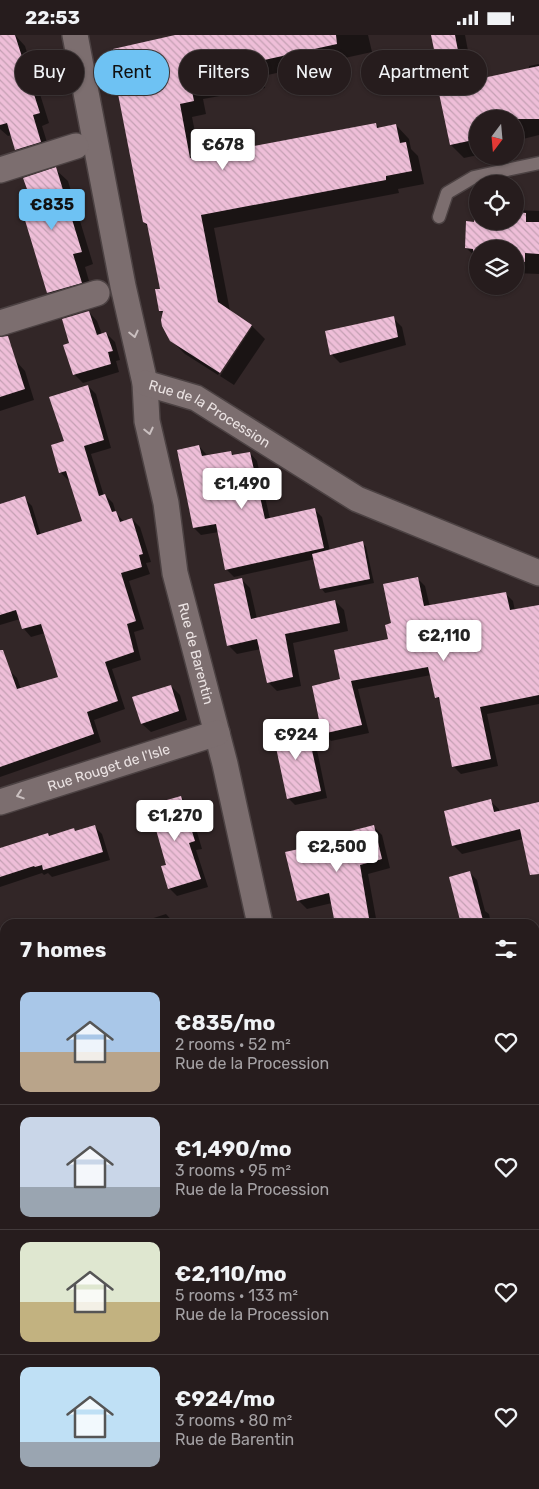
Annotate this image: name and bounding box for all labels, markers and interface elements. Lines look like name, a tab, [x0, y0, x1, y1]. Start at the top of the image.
text: 22:53	[25, 6, 80, 29]
chip: Buy	[15, 50, 84, 95]
chip: Rent	[94, 50, 169, 95]
chip: Filters	[179, 50, 268, 95]
chip: New	[278, 50, 351, 95]
chip: Apartment	[361, 50, 487, 95]
north arrow	[469, 110, 524, 165]
map controls	[469, 110, 524, 295]
pin: €678	[193, 129, 253, 171]
text: €678	[202, 135, 244, 154]
button: locate	[469, 175, 524, 230]
pin: €835	[22, 189, 82, 231]
text: €835	[30, 195, 74, 214]
button: layers	[469, 240, 524, 295]
one-way arrow	[128, 329, 139, 338]
street label: Rue de la Procession	[147, 377, 273, 452]
one-way arrow	[143, 427, 154, 436]
pin: €1,490	[201, 467, 283, 510]
text: €1,490	[214, 474, 270, 493]
street label: Rue de Barentin	[174, 601, 217, 706]
pin: €2,110	[403, 619, 485, 662]
text: €2,110	[417, 626, 471, 645]
pin: €924	[266, 719, 326, 761]
text: €924	[274, 725, 318, 744]
street label: Rue Rouget de l'Isle	[45, 740, 172, 795]
one-way arrow	[17, 790, 25, 800]
pin: €1,270	[134, 799, 216, 842]
text: €1,270	[147, 806, 203, 825]
pin: €2,500	[296, 831, 378, 873]
text: €2,500	[307, 837, 367, 856]
icon: filters	[492, 935, 520, 963]
text: 7 homes	[20, 937, 106, 962]
text: €835/mo	[175, 1010, 275, 1035]
icon: home	[60, 1012, 120, 1072]
icon: heart	[492, 1028, 520, 1056]
text: 2 rooms · 52 m²	[175, 1035, 291, 1054]
text: Rue de la Procession	[175, 1054, 329, 1073]
text: €1,490/mo	[175, 1136, 291, 1161]
icon: home	[60, 1137, 120, 1197]
icon: heart	[492, 1153, 520, 1181]
text: 3 rooms · 95 m²	[175, 1161, 291, 1180]
text: Rue de la Procession	[175, 1180, 329, 1199]
text: €2,110/mo	[175, 1261, 287, 1286]
icon: home	[60, 1262, 120, 1322]
icon: heart	[492, 1278, 520, 1306]
text: 5 rooms · 133 m²	[175, 1286, 298, 1305]
text: Rue de la Procession	[175, 1305, 329, 1324]
text: €924/mo	[175, 1386, 275, 1411]
icon: home	[60, 1387, 120, 1447]
icon: heart	[492, 1403, 520, 1431]
text: 3 rooms · 80 m²	[175, 1411, 292, 1430]
text: Rue de Barentin	[175, 1430, 294, 1449]

